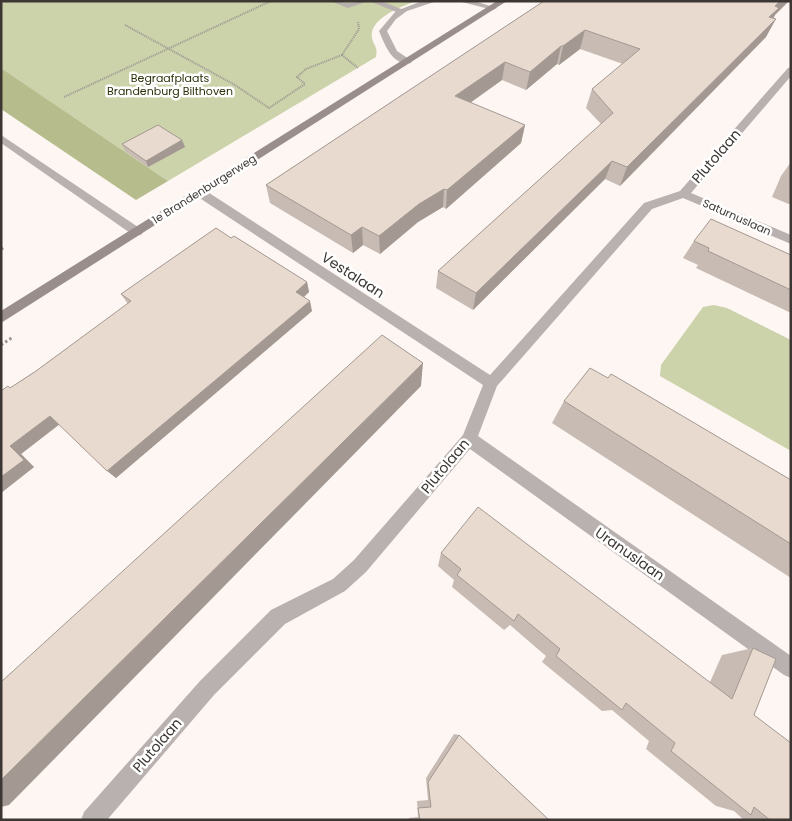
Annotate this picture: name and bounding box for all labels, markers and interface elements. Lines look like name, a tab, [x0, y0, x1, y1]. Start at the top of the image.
park label: Begraafplaats Brandenburg Bilthoven	[107, 70, 233, 99]
street label: Plutolaan	[687, 125, 745, 187]
street label: 1e Brandenburgerweg	[149, 150, 259, 228]
street label: Saturnuslaan	[700, 195, 774, 239]
street label: Vestalaan	[318, 247, 388, 303]
street label: Plutolaan	[416, 434, 474, 498]
street label: Uranuslaan	[591, 523, 669, 585]
street label: Plutolaan	[128, 714, 186, 776]

